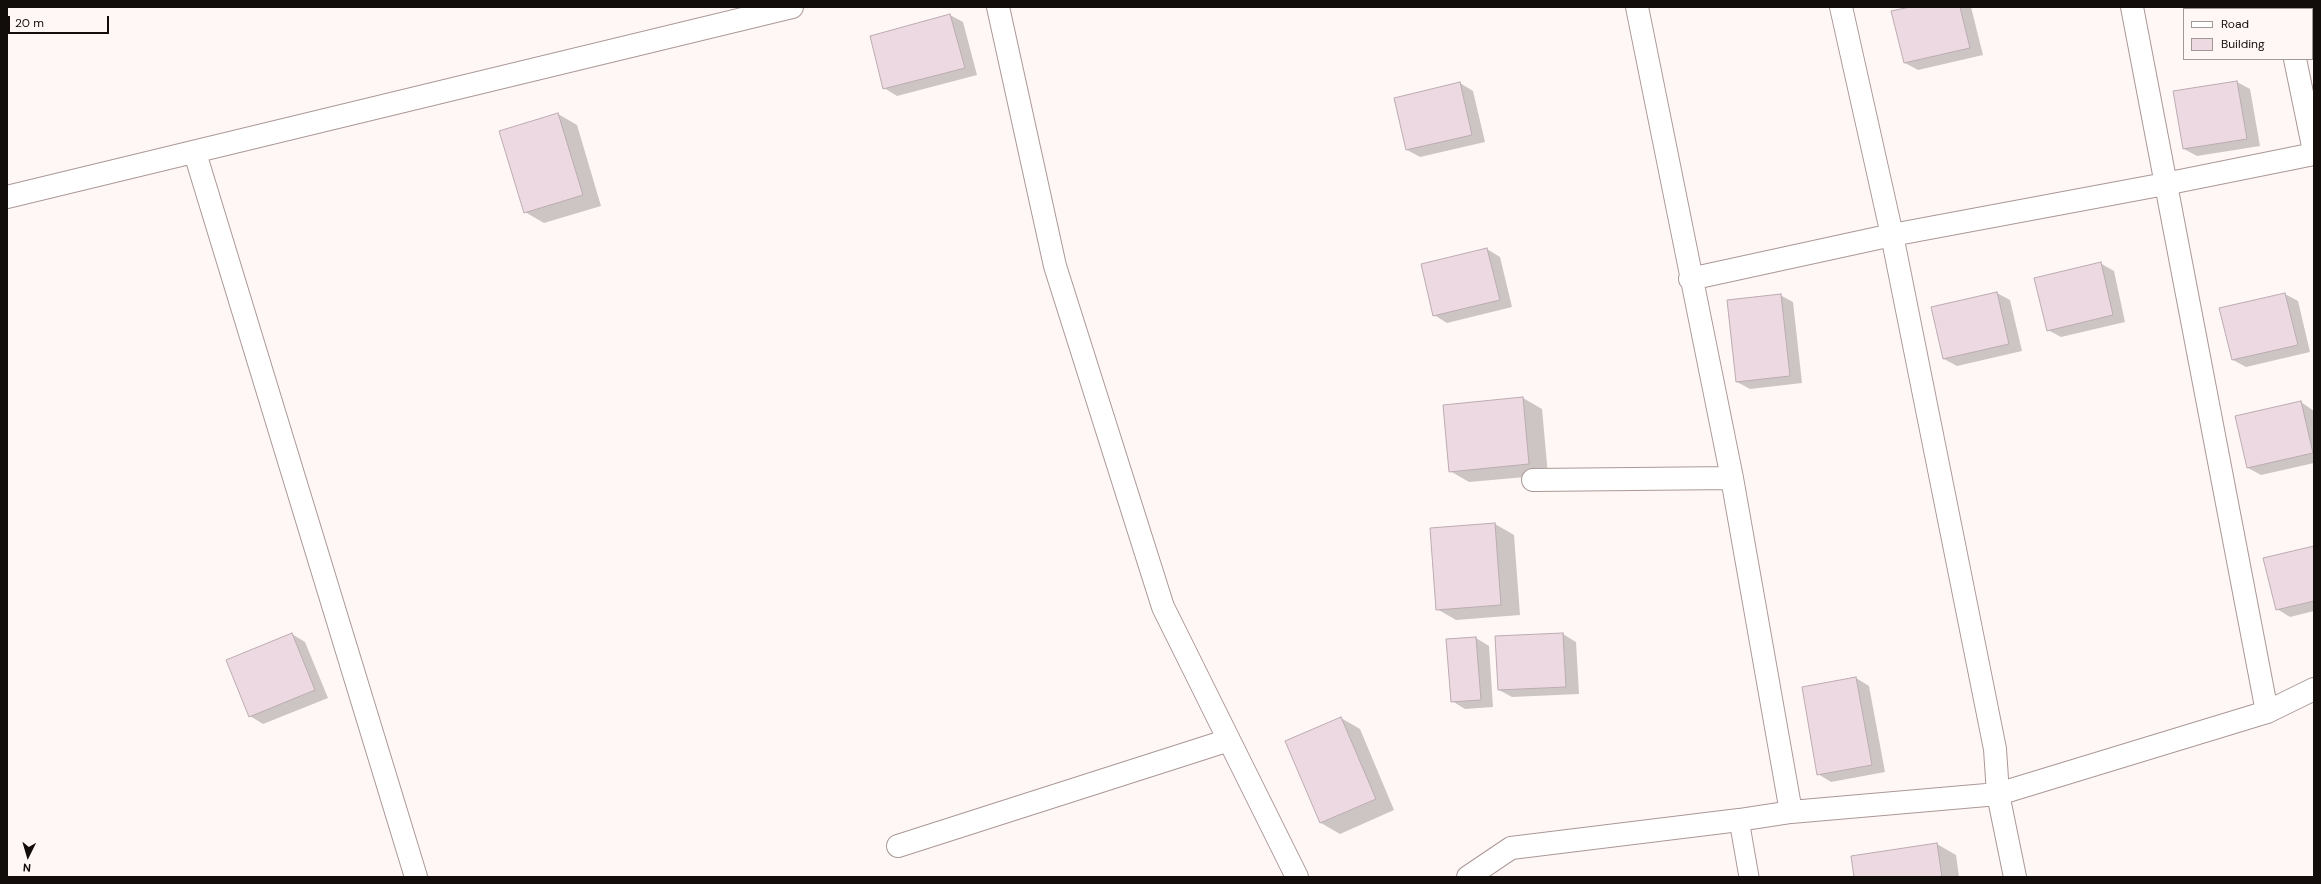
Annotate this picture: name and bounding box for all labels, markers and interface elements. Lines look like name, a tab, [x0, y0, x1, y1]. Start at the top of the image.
scale bar	[10, 8, 111, 34]
legend	[2183, 8, 2313, 60]
text: 20 m	[15, 15, 44, 31]
text: Road	[2221, 16, 2249, 32]
text: Building	[2221, 36, 2265, 52]
north arrow	[8, 836, 48, 876]
text: N	[22, 861, 32, 875]

